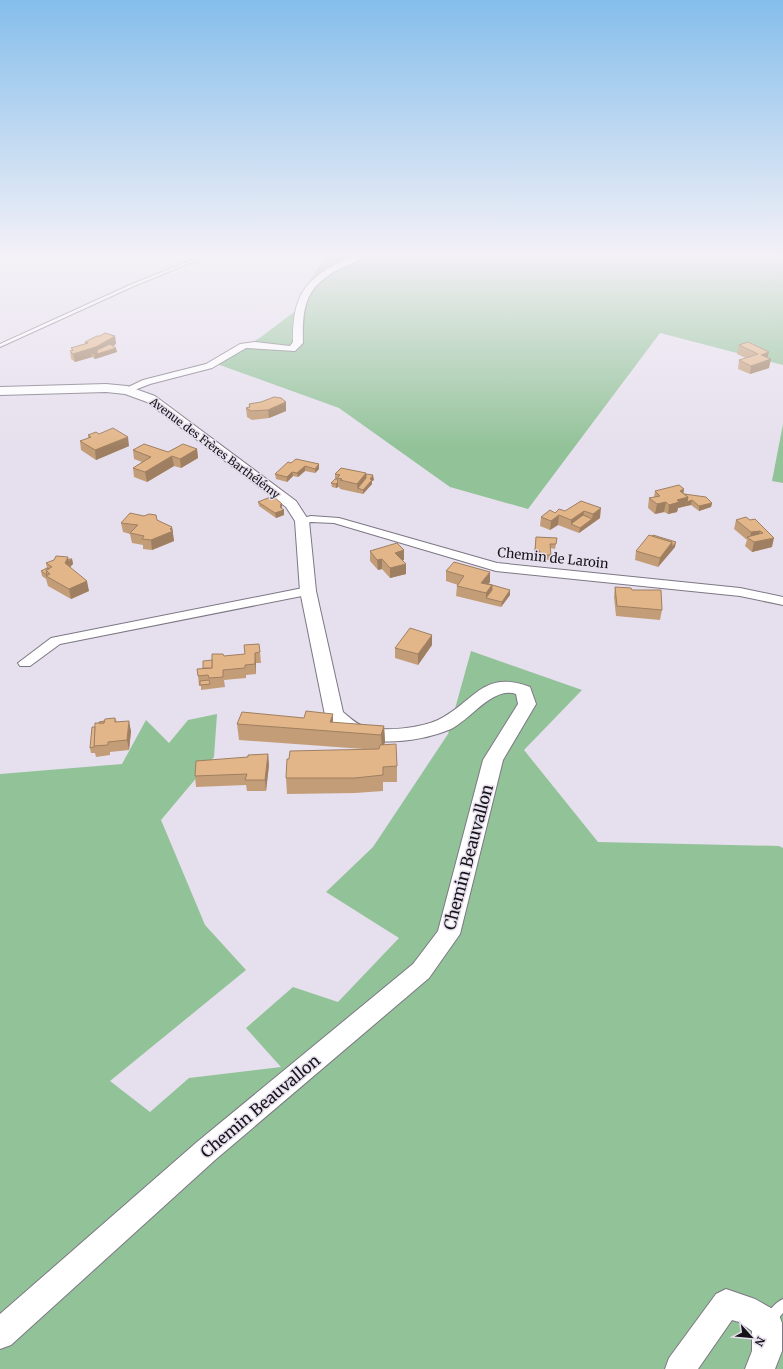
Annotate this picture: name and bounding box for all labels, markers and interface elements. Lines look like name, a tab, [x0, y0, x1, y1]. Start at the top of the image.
street label: Avenue des Frères Barthélémy	[146, 394, 283, 502]
street label: Chemin de Laroin	[497, 544, 610, 572]
street label: Chemin Beauvallon	[439, 782, 497, 932]
street label: Chemin Beauvallon	[196, 1050, 324, 1162]
north arrow	[731, 1317, 771, 1357]
text: N	[752, 1334, 768, 1349]

